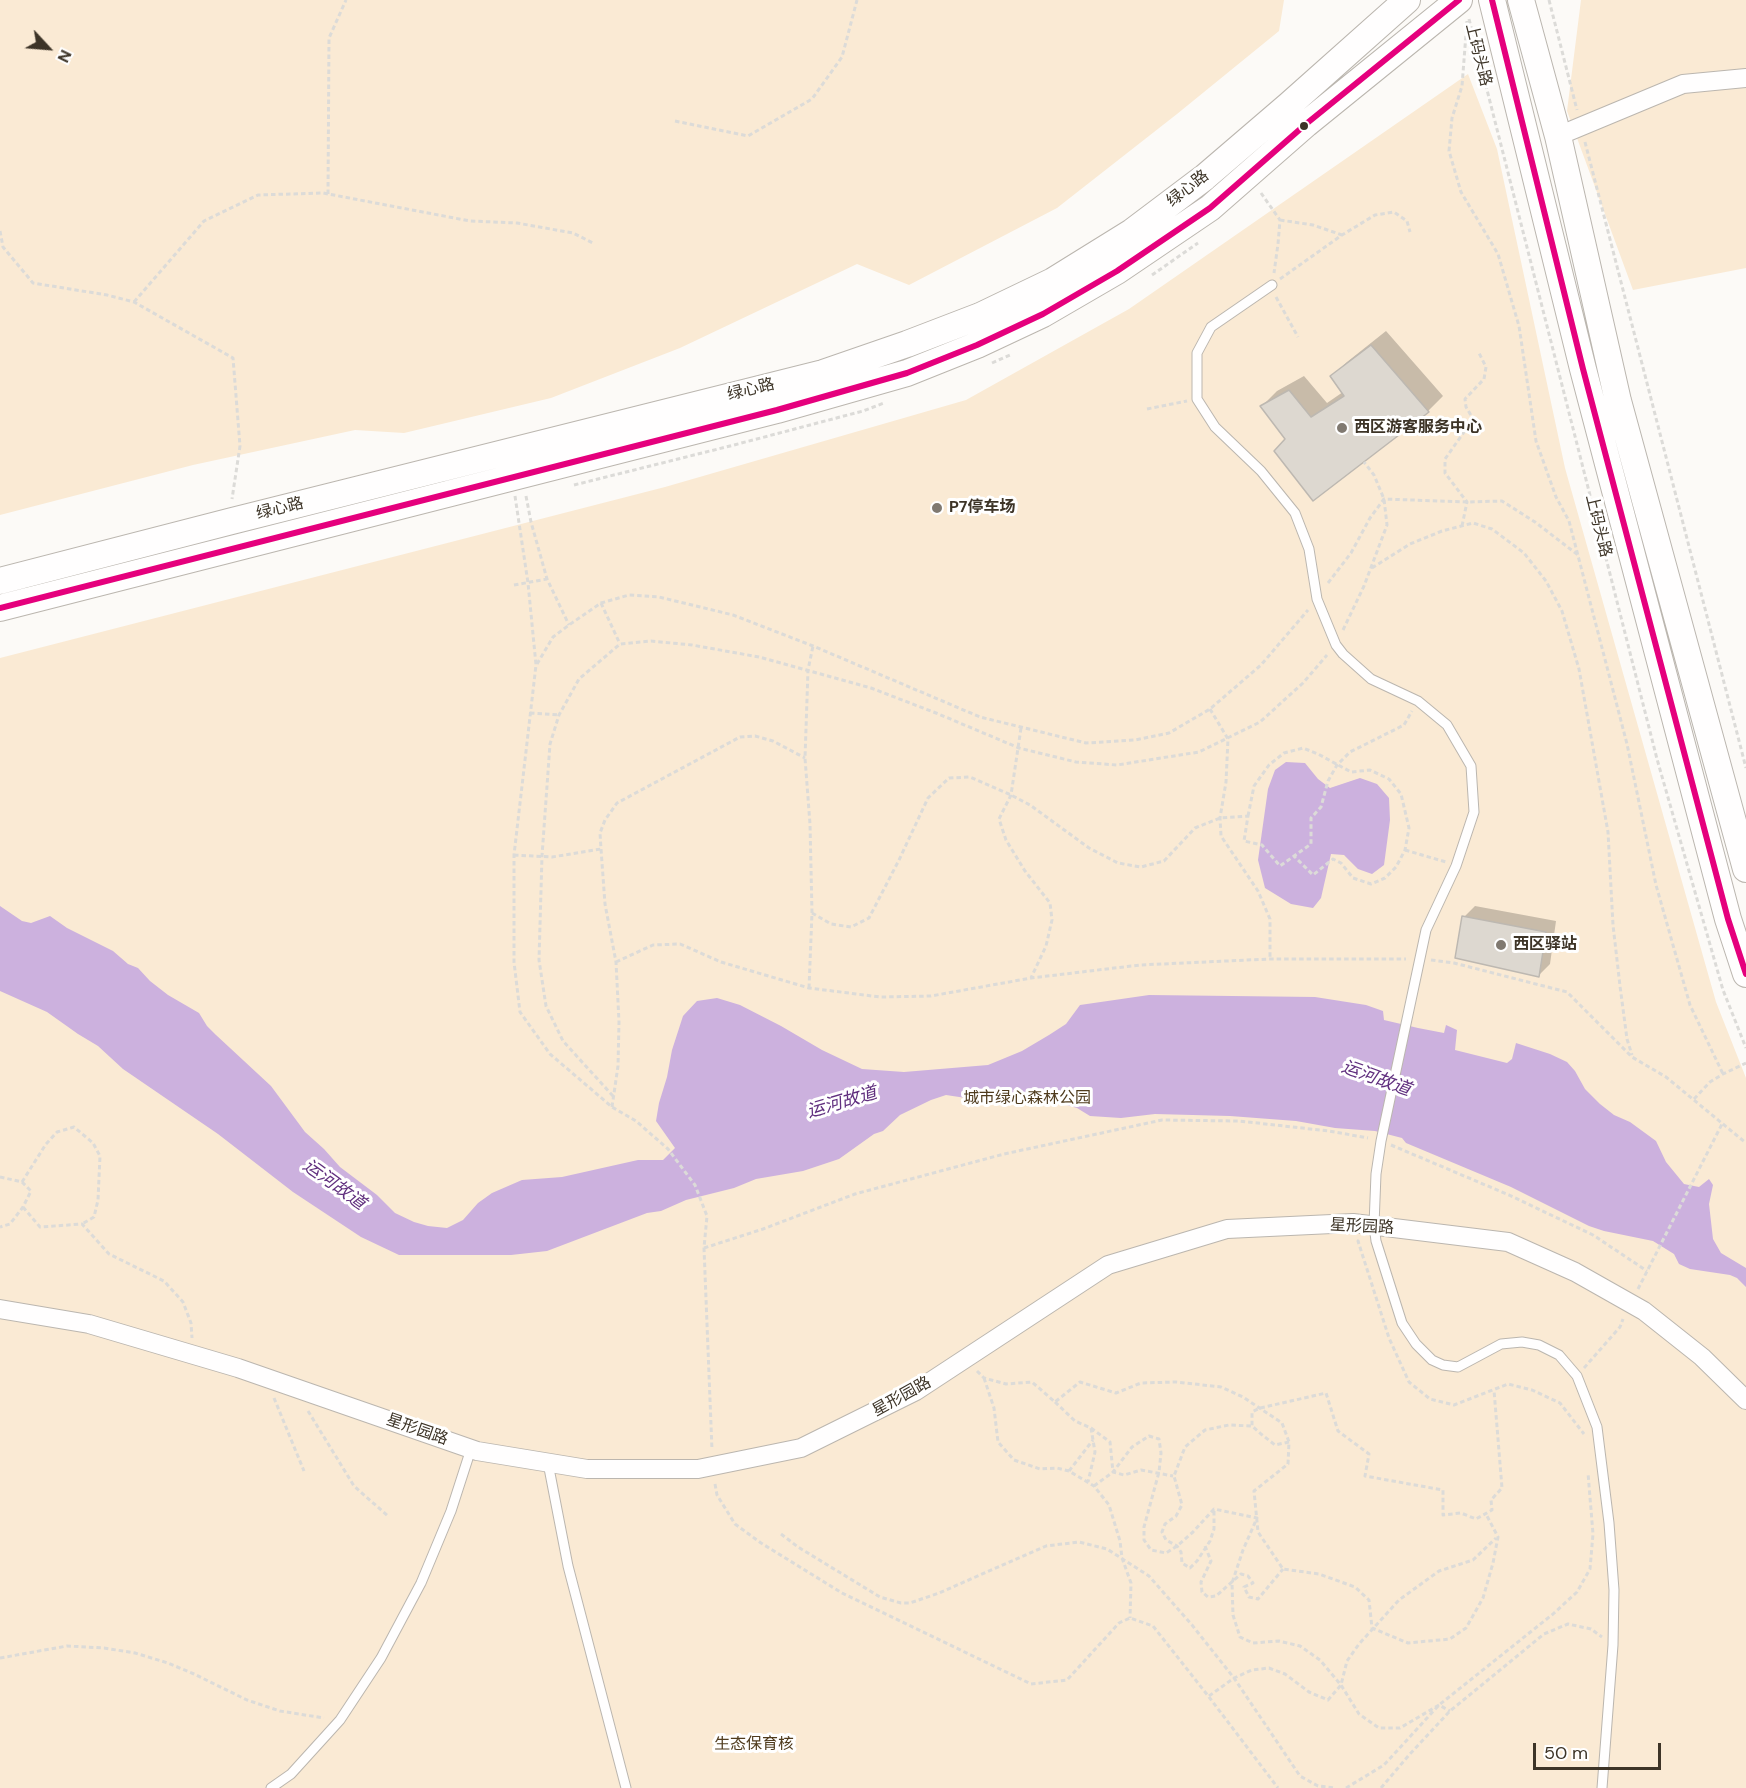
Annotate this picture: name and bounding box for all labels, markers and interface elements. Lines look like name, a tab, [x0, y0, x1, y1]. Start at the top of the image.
north arrow	[18, 18, 78, 78]
street label: 上码头路	[1461, 22, 1495, 88]
text: N	[53, 46, 77, 66]
unlabelled marker	[1298, 120, 1310, 132]
street label: 绿心路	[1163, 167, 1213, 211]
street label: 绿心路	[725, 375, 777, 405]
place label: 西区游客服务中心	[1354, 418, 1482, 438]
marker: 西区游客服务中心	[1335, 421, 1349, 435]
street label: 上码头路	[1581, 493, 1615, 559]
street label: 绿心路	[254, 494, 306, 524]
place label: P7停车场	[949, 498, 1015, 518]
marker: P7停车场	[930, 501, 944, 515]
place label: 西区驿站	[1513, 935, 1577, 955]
marker: 西区驿站	[1494, 938, 1508, 952]
water label: 运河故道	[1338, 1057, 1414, 1101]
water label: 运河故道	[804, 1083, 880, 1123]
park label: 城市绿心森林公园	[963, 1089, 1091, 1109]
water label: 运河故道	[299, 1155, 369, 1215]
street label: 星形园路	[1330, 1216, 1394, 1238]
street label: 星形园路	[869, 1373, 935, 1421]
street label: 星形园路	[384, 1411, 450, 1449]
scale bar	[1536, 1731, 1664, 1769]
park label: 生态保育核	[714, 1735, 794, 1755]
text: 50 m	[1544, 1741, 1588, 1765]

